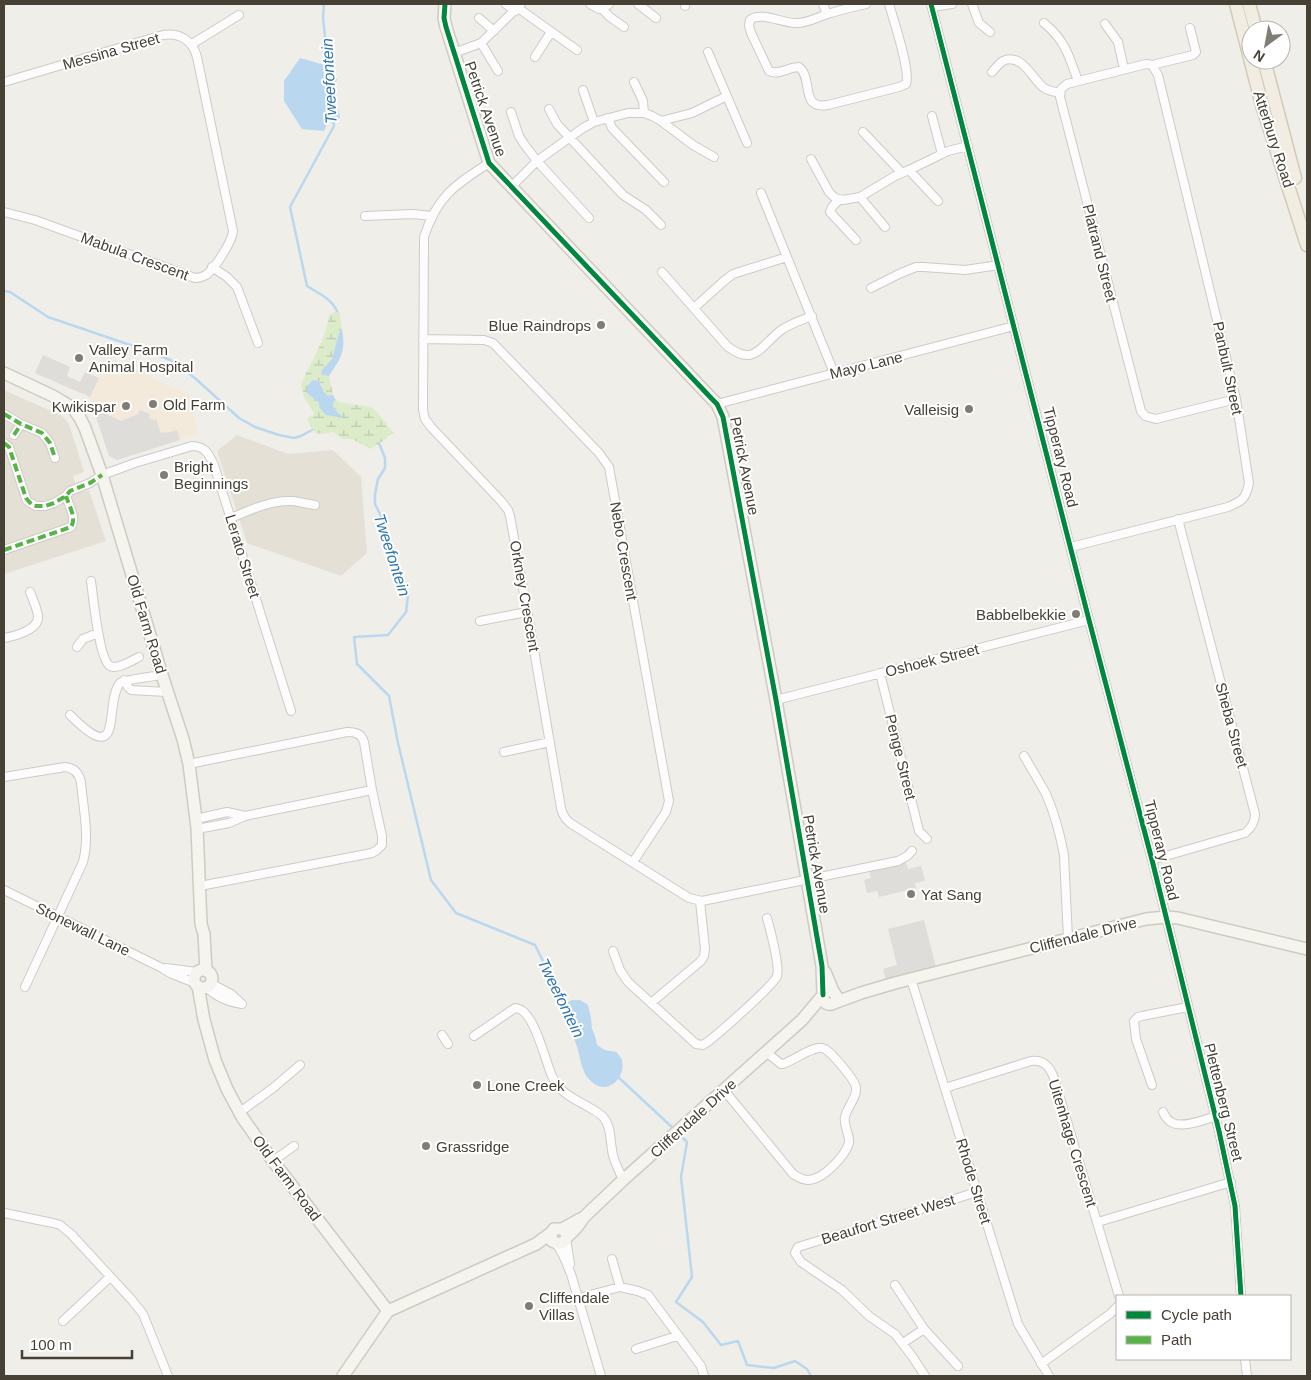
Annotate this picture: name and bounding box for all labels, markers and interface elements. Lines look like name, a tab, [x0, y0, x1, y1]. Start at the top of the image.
north arrow	[1241, 20, 1291, 70]
street label: Messina Street	[61, 29, 162, 73]
water label: Tweefontein	[318, 38, 340, 124]
text: N	[1251, 47, 1268, 65]
street label: Petrick Avenue	[462, 59, 510, 159]
street label: Atterbury Road	[1250, 88, 1298, 190]
street label: Platrand Street	[1080, 202, 1121, 304]
street label: Mabula Crescent	[79, 229, 192, 284]
place label: Blue Raindrops	[488, 317, 591, 334]
marker: Blue Raindrops	[595, 319, 607, 331]
street label: Panbult Street	[1210, 320, 1246, 417]
place label: Valley Farm Animal Hospital	[89, 341, 193, 375]
street label: Mayo Lane	[828, 348, 904, 382]
marker: Valley Farm Animal Hospital	[73, 352, 85, 364]
place label: Old Farm	[163, 396, 226, 413]
place label: Kwikispar	[52, 398, 116, 415]
marker: Old Farm	[147, 398, 159, 410]
marker: Kwikispar	[120, 400, 132, 412]
place label: Valleisig	[904, 401, 959, 418]
marker: Valleisig	[963, 403, 975, 415]
street label: Tipperary Road	[1040, 405, 1082, 509]
street label: Petrick Avenue	[727, 415, 763, 517]
place label: Bright Beginnings	[174, 458, 248, 492]
marker: Bright Beginnings	[158, 469, 170, 481]
street label: Nebo Crescent	[607, 500, 641, 603]
water label: Tweefontein	[371, 511, 413, 599]
street label: Lerato Street	[222, 512, 264, 601]
street label: Orkney Crescent	[507, 539, 543, 654]
street label: Old Farm Road	[124, 572, 170, 676]
place label: Babbelbekkie	[976, 606, 1066, 623]
marker: Babbelbekkie	[1070, 608, 1082, 620]
street label: Oshoek Street	[883, 640, 981, 680]
street label: Sheba Street	[1212, 681, 1252, 770]
street label: Penge Street	[882, 712, 920, 802]
street label: Tipperary Road	[1141, 798, 1183, 902]
street label: Petrick Avenue	[800, 813, 834, 915]
place label: Yat Sang	[921, 886, 982, 903]
marker: Yat Sang	[905, 888, 917, 900]
street label: Stonewall Lane	[33, 899, 133, 959]
street label: Cliffendale Drive	[1028, 913, 1138, 957]
water label: Tweefontein	[535, 956, 588, 1040]
street label: Plettenberg Street	[1201, 1041, 1247, 1164]
street label: Cliffendale Drive	[647, 1075, 739, 1161]
place label: Lone Creek	[487, 1077, 565, 1094]
street label: Uitenhage Crescent	[1045, 1077, 1101, 1210]
marker: Lone Creek	[471, 1079, 483, 1091]
street label: Old Farm Road	[249, 1132, 325, 1224]
street label: Rhode Street	[953, 1136, 995, 1227]
place label: Grassridge	[436, 1138, 509, 1155]
marker: Grassridge	[420, 1140, 432, 1152]
street label: Beaufort Street West	[819, 1190, 958, 1247]
place label: Cliffendale Villas	[539, 1289, 610, 1323]
legend	[1116, 1295, 1291, 1360]
marker: Cliffendale Villas	[523, 1300, 535, 1312]
text: Cycle path	[1161, 1306, 1232, 1323]
scale bar	[22, 1328, 132, 1360]
text: Path	[1161, 1331, 1192, 1348]
text: 100 m	[30, 1336, 72, 1353]

